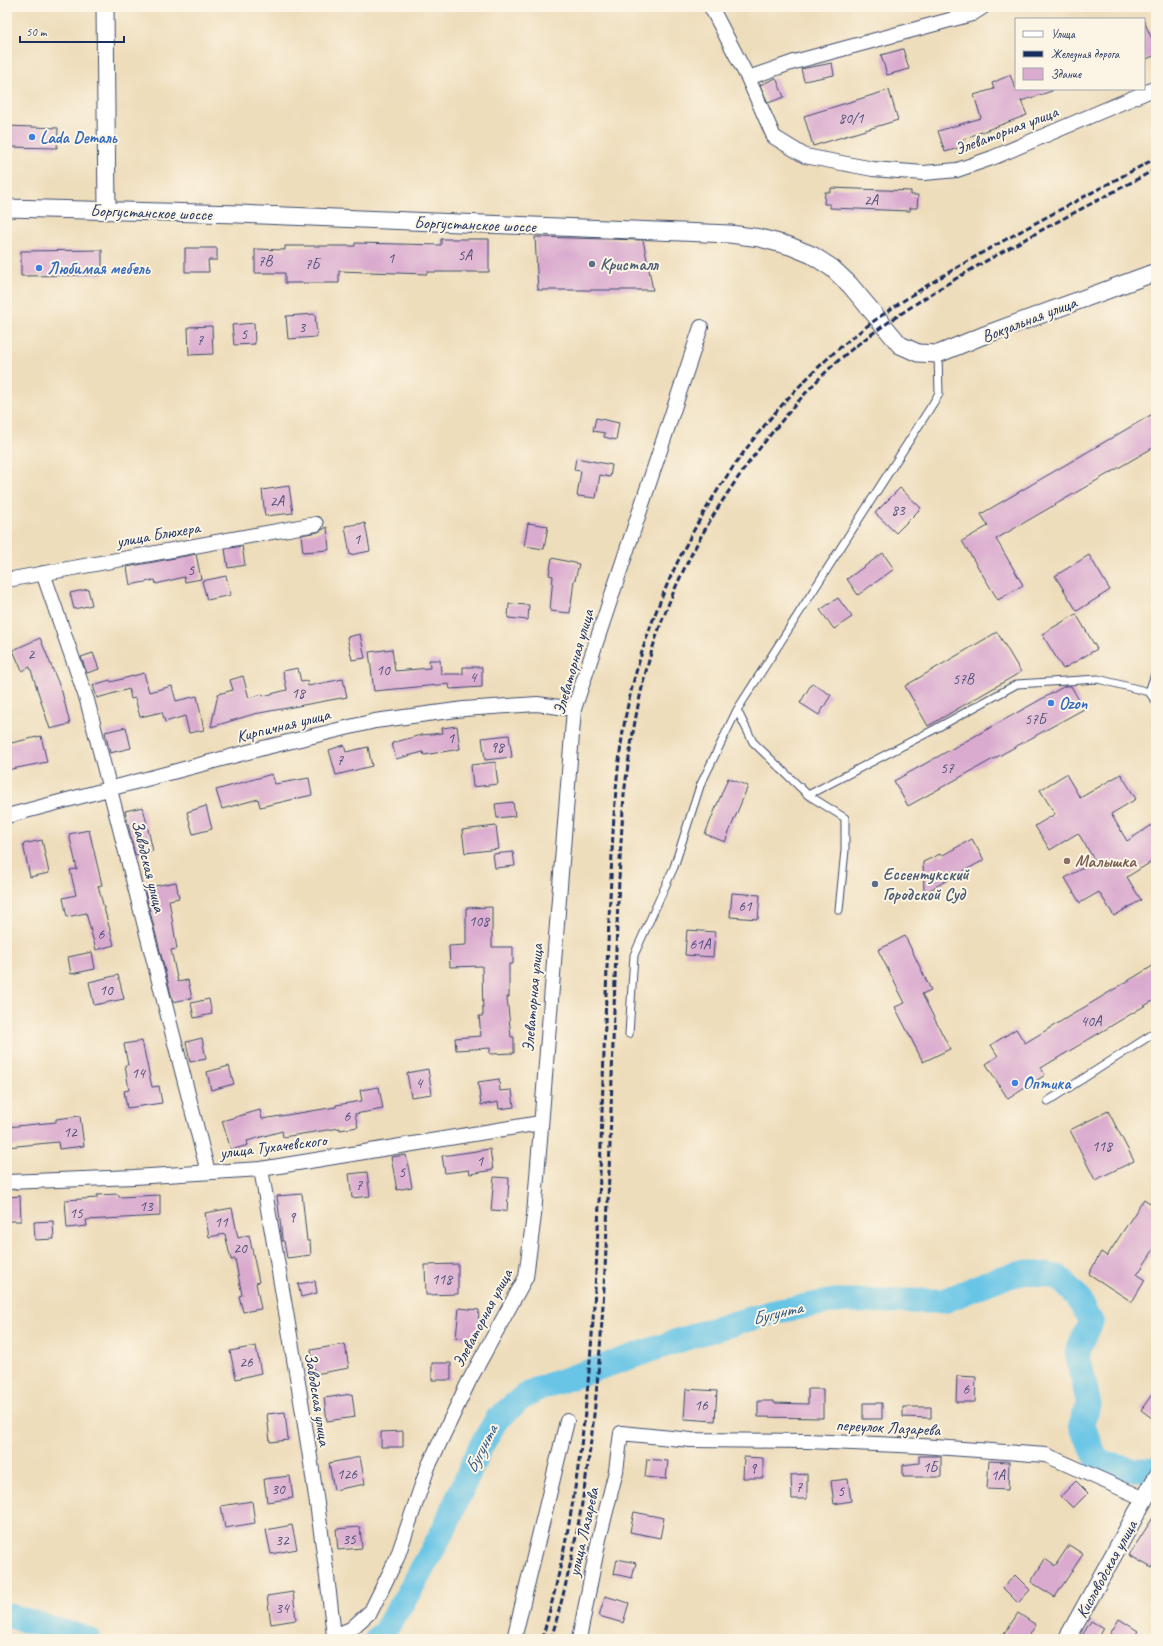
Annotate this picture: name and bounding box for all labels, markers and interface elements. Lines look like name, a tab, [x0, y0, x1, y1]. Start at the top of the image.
scale bar	[20, 18, 124, 44]
legend	[1015, 18, 1145, 90]
text: 50 m	[26, 24, 48, 40]
text: Улица	[1051, 26, 1076, 42]
text: Железная дорога	[1051, 46, 1120, 62]
text: Здание	[1051, 66, 1082, 82]
street label: Элеваторная улица	[952, 101, 1062, 160]
house number: 80/1	[838, 109, 865, 128]
place label: Lada Dеталь	[40, 127, 118, 148]
marker: Lada Dеталь	[27, 132, 37, 142]
house number: 2А	[864, 191, 880, 210]
street label: Боргустанское шоссе	[90, 200, 214, 225]
street label: Боргустанское шоссе	[414, 212, 538, 237]
house number: 5А	[458, 246, 474, 265]
house number: 1	[388, 249, 396, 268]
house number: 7В	[258, 252, 274, 271]
place label: Кристалл	[600, 254, 659, 275]
house number: 7Б	[305, 255, 322, 274]
place label: Любимая мебель	[47, 258, 151, 279]
marker: Кристалл	[587, 259, 597, 269]
marker: Любимая мебель	[34, 263, 44, 273]
street label: Вокзальная улица	[979, 291, 1081, 348]
house number: 3	[299, 318, 307, 337]
house number: 5	[241, 325, 249, 344]
house number: 7	[197, 331, 205, 350]
house number: 2А	[270, 492, 286, 511]
house number: 83	[891, 501, 906, 520]
street label: улица Блюхера	[114, 516, 204, 552]
house number: 1	[354, 530, 362, 549]
house number: 5	[188, 561, 196, 580]
street label: Элеваторная улица	[548, 606, 599, 717]
house number: 2	[28, 645, 36, 664]
house number: 10	[376, 661, 391, 680]
house number: 4	[470, 668, 478, 687]
house number: 57В	[952, 670, 975, 689]
house number: 18	[291, 684, 306, 703]
place label: Ozon	[1059, 693, 1089, 714]
marker: Ozon	[1046, 698, 1056, 708]
street label: Кирпичная улица	[234, 703, 334, 747]
house number: 57Б	[1024, 710, 1048, 729]
house number: 1	[448, 729, 456, 748]
house number: 98	[490, 738, 505, 757]
house number: 7	[337, 751, 345, 770]
house number: 57	[940, 759, 955, 778]
street label: Заводская улица	[127, 818, 170, 916]
place label: Малышка	[1075, 851, 1137, 872]
marker: Малышка	[1062, 856, 1072, 866]
place label: Ессентукский Городской Суд	[883, 864, 971, 905]
marker: Ессентукский Городской Суд	[870, 879, 880, 889]
house number: 61	[738, 897, 753, 916]
house number: 108	[469, 912, 490, 931]
house number: 6	[98, 925, 106, 944]
house number: 61А	[689, 935, 712, 954]
street label: Элеваторная улица	[517, 942, 548, 1053]
house number: 10	[99, 981, 114, 1000]
house number: 40А	[1080, 1012, 1103, 1031]
house number: 14	[131, 1064, 146, 1083]
place label: Оптика	[1023, 1073, 1072, 1094]
house number: 4	[416, 1074, 424, 1093]
marker: Оптика	[1010, 1078, 1020, 1088]
house number: 6	[344, 1107, 352, 1126]
house number: 12	[63, 1123, 78, 1142]
street label: улица Тухачевского	[217, 1129, 330, 1164]
house number: 118	[1092, 1137, 1113, 1156]
house number: 1	[477, 1152, 485, 1171]
house number: 5	[399, 1163, 407, 1182]
house number: 7	[356, 1176, 364, 1195]
house number: 13	[139, 1197, 154, 1216]
house number: 15	[69, 1204, 84, 1223]
house number: 9	[289, 1208, 297, 1227]
house number: 11	[214, 1213, 229, 1232]
house number: 20	[233, 1239, 248, 1258]
street label: Элеваторная улица	[448, 1264, 518, 1371]
house number: 118	[432, 1270, 453, 1289]
water label: Бугунта	[750, 1296, 807, 1330]
street label: Заводская улица	[300, 1351, 335, 1449]
house number: 26	[239, 1353, 254, 1372]
house number: 6	[963, 1380, 971, 1399]
house number: 16	[694, 1396, 709, 1415]
street label: переулок Лазарева	[835, 1414, 942, 1442]
water label: Бугунта	[460, 1419, 504, 1477]
house number: 1Б	[923, 1458, 940, 1477]
house number: 9	[750, 1459, 758, 1478]
house number: 126	[337, 1465, 358, 1484]
house number: 1А	[991, 1466, 1007, 1485]
house number: 7	[796, 1478, 804, 1497]
house number: 30	[271, 1480, 286, 1499]
house number: 5	[838, 1482, 846, 1501]
street label: улица Лазарева	[563, 1484, 604, 1579]
street label: Кисловодская улица	[1071, 1516, 1142, 1622]
house number: 35	[342, 1530, 357, 1549]
house number: 32	[275, 1531, 290, 1550]
house number: 34	[275, 1599, 290, 1618]

